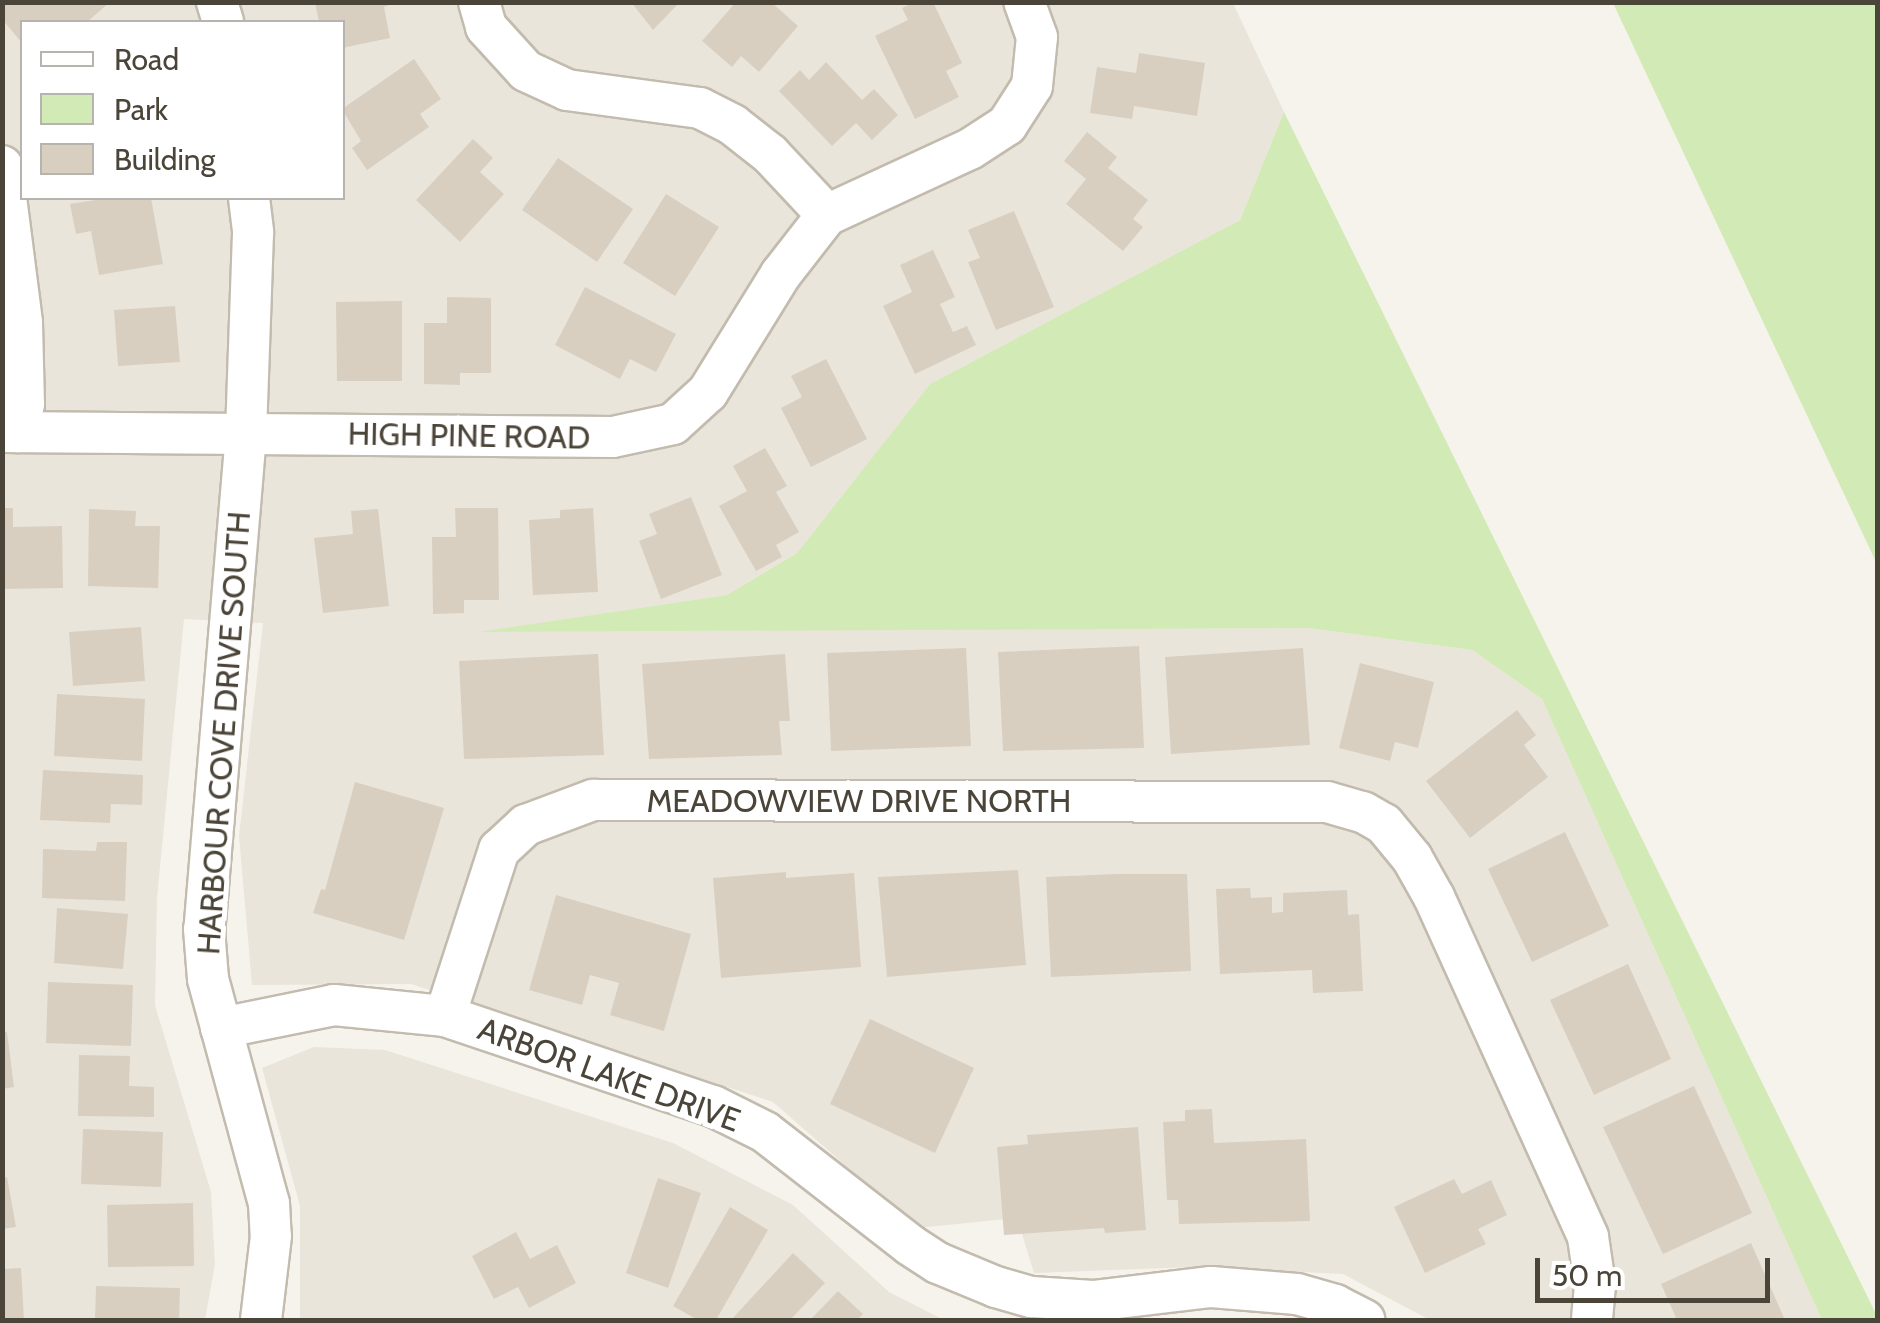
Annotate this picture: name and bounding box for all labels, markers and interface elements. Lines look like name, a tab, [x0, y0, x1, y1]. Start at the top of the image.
legend	[20, 20, 345, 200]
text: Road	[114, 41, 179, 78]
text: Park	[114, 91, 168, 128]
text: Building	[114, 141, 216, 178]
street label: HIGH PINE ROAD	[347, 415, 591, 457]
street label: HARBOUR COVE DRIVE SOUTH	[189, 510, 259, 956]
street label: MEADOWVIEW DRIVE NORTH	[647, 782, 1071, 820]
street label: ARBOR LAKE DRIVE	[473, 1010, 745, 1140]
scale bar	[1540, 1238, 1775, 1300]
text: 50 m	[1552, 1257, 1622, 1294]

